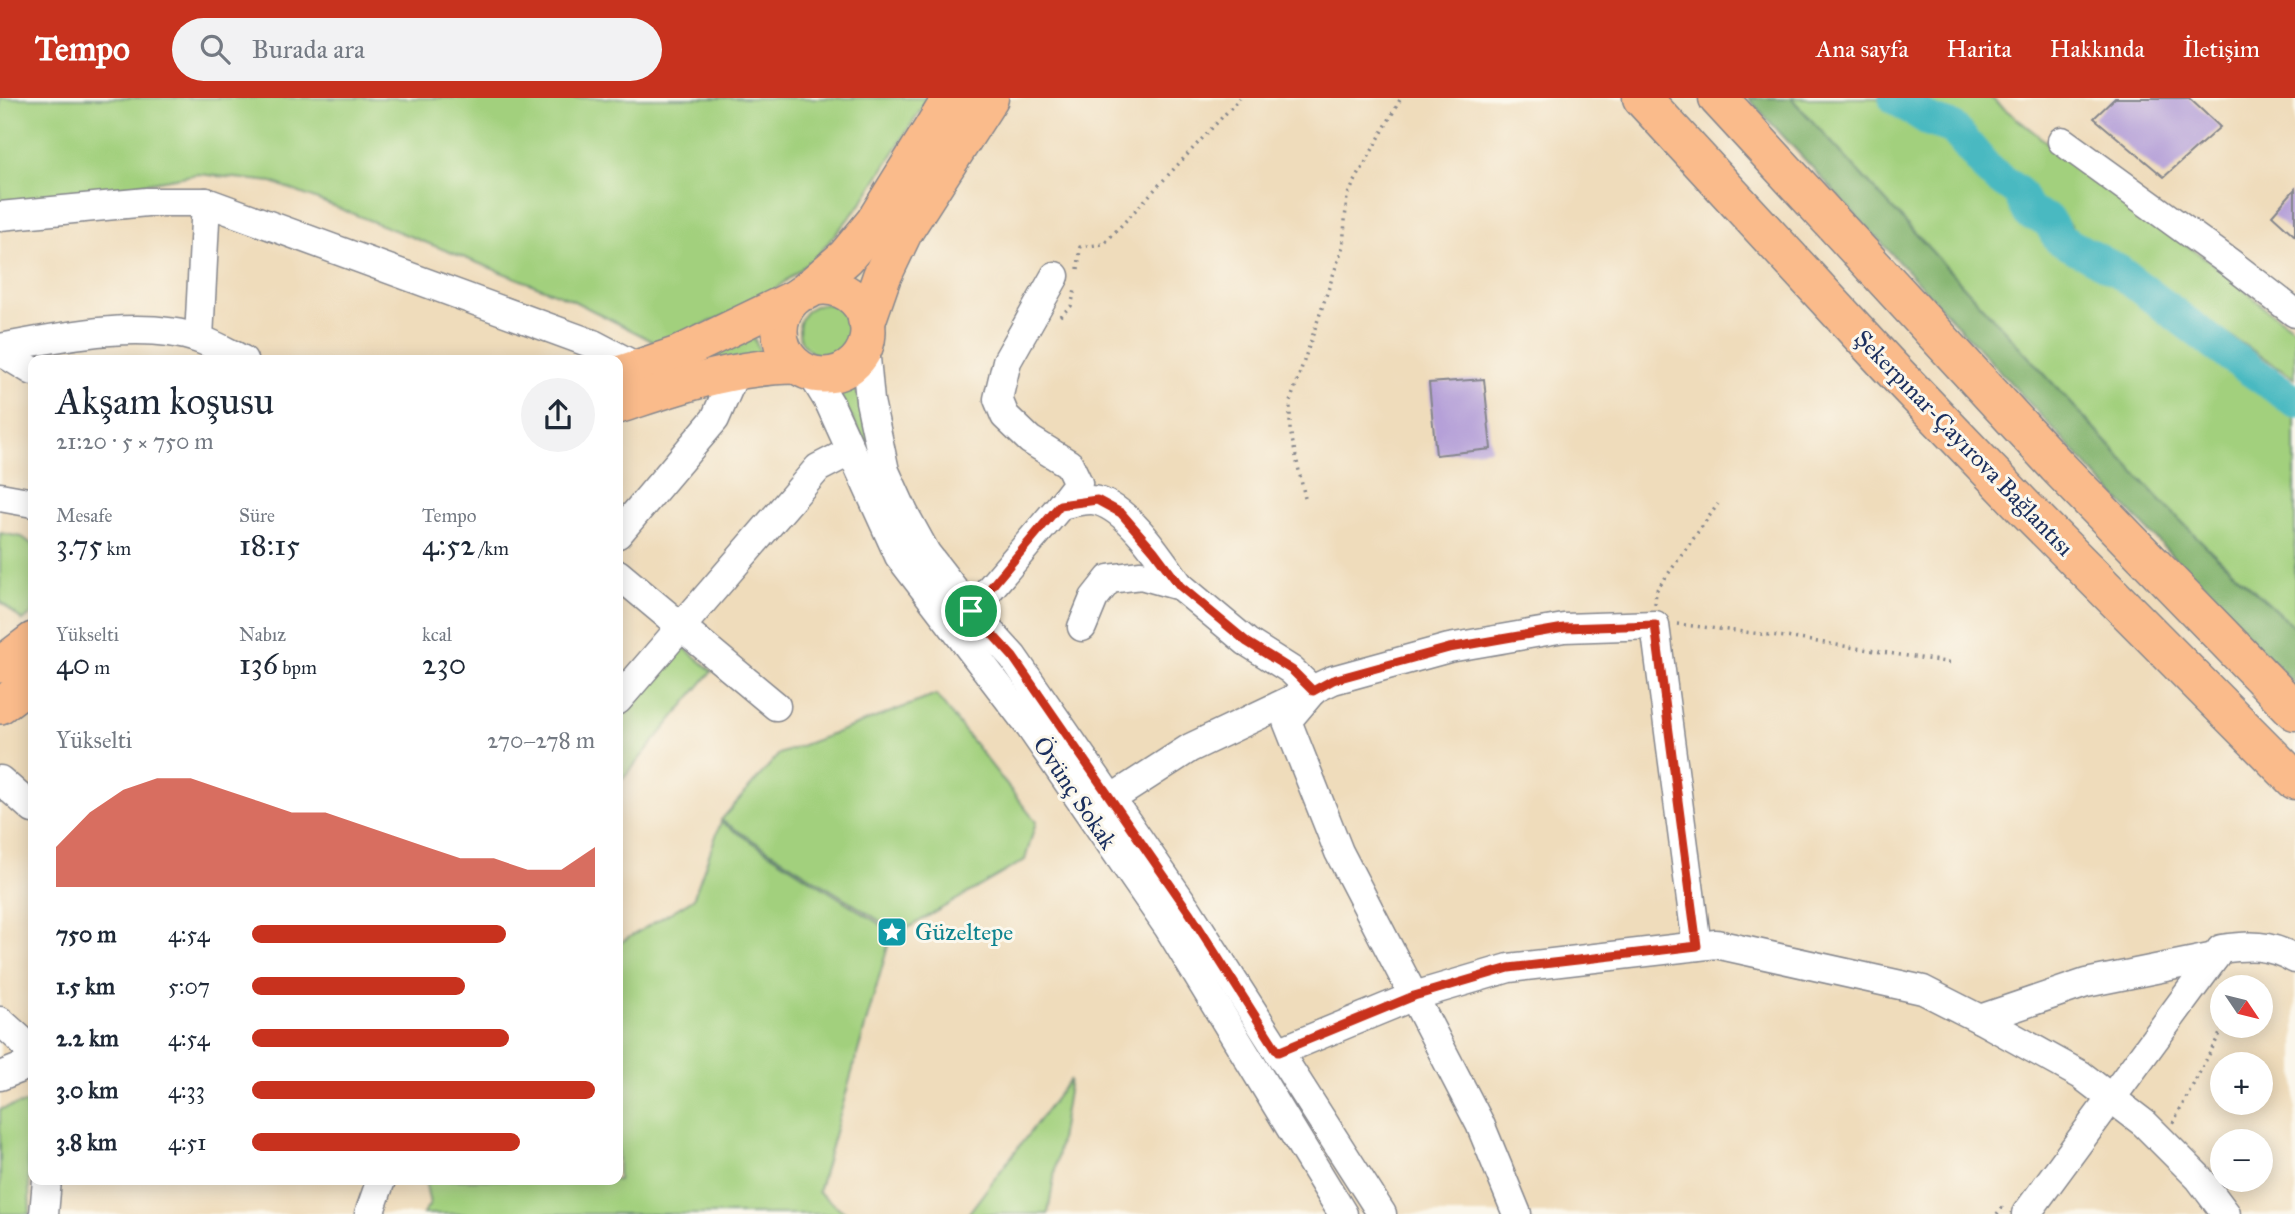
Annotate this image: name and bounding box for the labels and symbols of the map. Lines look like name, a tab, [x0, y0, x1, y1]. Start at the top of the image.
street label: Şekerpınar-Çayırova Bağlantısı	[1848, 324, 2080, 563]
pin	[941, 581, 1001, 641]
street label: Övünç Sokak	[1026, 731, 1124, 856]
place icon: Güzeltepe	[875, 915, 909, 949]
place label: Güzeltepe	[915, 917, 1013, 947]
north arrow	[2210, 975, 2273, 1038]

